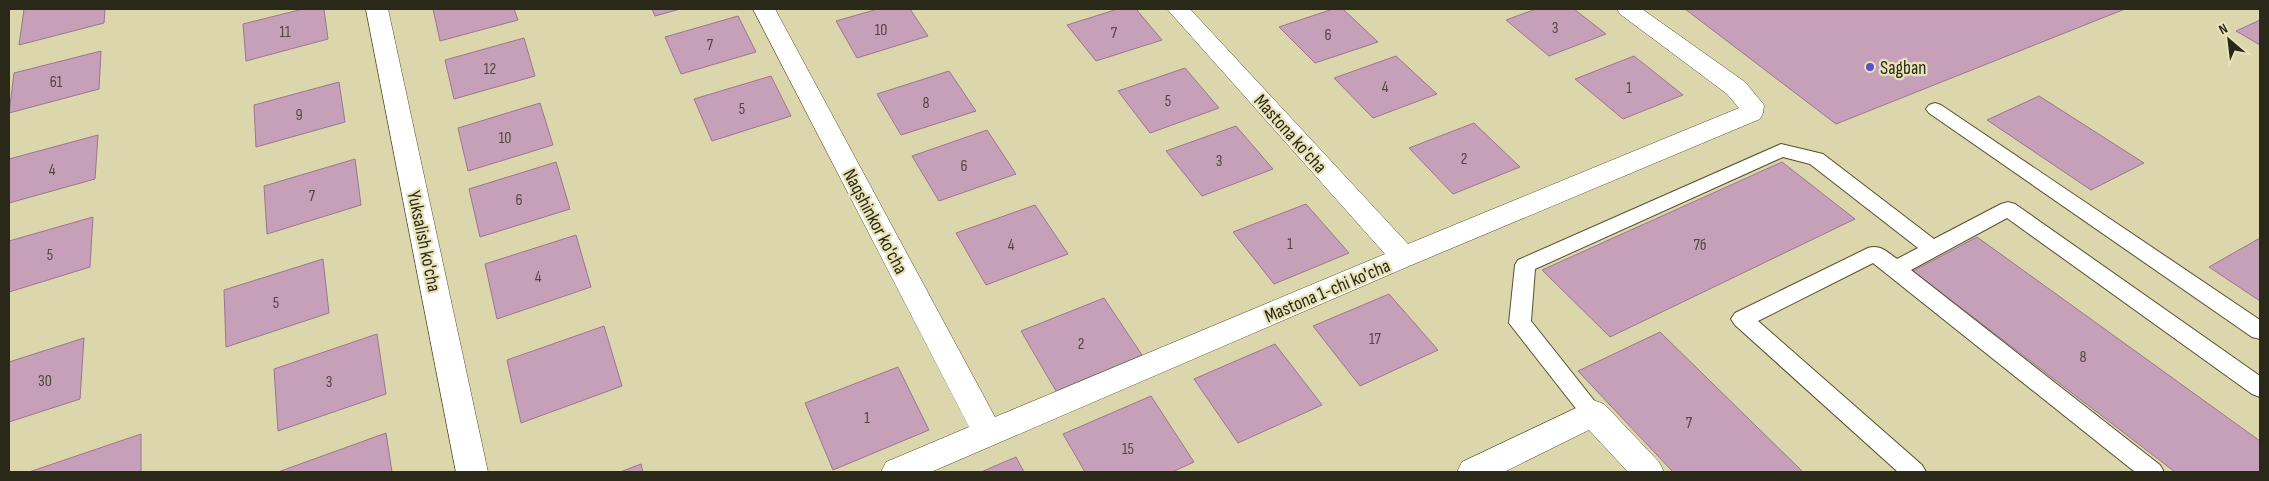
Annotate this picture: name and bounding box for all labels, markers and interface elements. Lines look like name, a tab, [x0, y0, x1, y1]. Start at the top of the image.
north arrow	[2204, 15, 2254, 65]
house number: 3	[1552, 19, 1558, 38]
text: N	[2216, 20, 2230, 38]
house number: 10	[875, 21, 887, 40]
house number: 11	[279, 23, 291, 42]
house number: 7	[1111, 24, 1118, 43]
house number: 6	[1324, 26, 1332, 45]
house number: 7	[707, 36, 714, 55]
place label: Sagban	[1880, 57, 1926, 80]
house number: 12	[484, 60, 496, 79]
marker: Sagban	[1864, 61, 1876, 73]
house number: 61	[50, 73, 63, 92]
house number: 4	[1382, 78, 1389, 97]
house number: 1	[1626, 79, 1632, 98]
street label: Mastona ko'cha	[1248, 90, 1331, 178]
house number: 5	[1165, 92, 1171, 111]
house number: 8	[922, 94, 930, 113]
house number: 5	[739, 100, 745, 119]
house number: 9	[295, 106, 303, 125]
house number: 10	[499, 129, 511, 148]
house number: 2	[1461, 150, 1467, 169]
house number: 3	[1216, 152, 1222, 171]
house number: 6	[960, 157, 968, 176]
house number: 4	[49, 161, 56, 180]
street label: Naqshinkor ko'cha	[837, 165, 912, 278]
house number: 7	[309, 187, 316, 206]
street label: Yuksalish ko'cha	[402, 189, 445, 294]
house number: 6	[515, 191, 523, 210]
house number: 1	[1287, 235, 1293, 254]
house number: 4	[1008, 236, 1015, 255]
house number: 7б	[1694, 236, 1706, 255]
house number: 5	[47, 246, 53, 265]
street label: Mastona 1-chi ko'cha	[1261, 255, 1394, 328]
house number: 4	[535, 268, 542, 287]
house number: 5	[273, 294, 279, 313]
house number: 17	[1369, 330, 1382, 349]
house number: 2	[1078, 335, 1084, 354]
house number: 8	[2079, 348, 2087, 367]
house number: 30	[38, 372, 52, 391]
house number: 3	[326, 373, 332, 392]
house number: 1	[864, 409, 870, 428]
house number: 7	[1686, 414, 1693, 433]
house number: 15	[1122, 440, 1134, 459]

